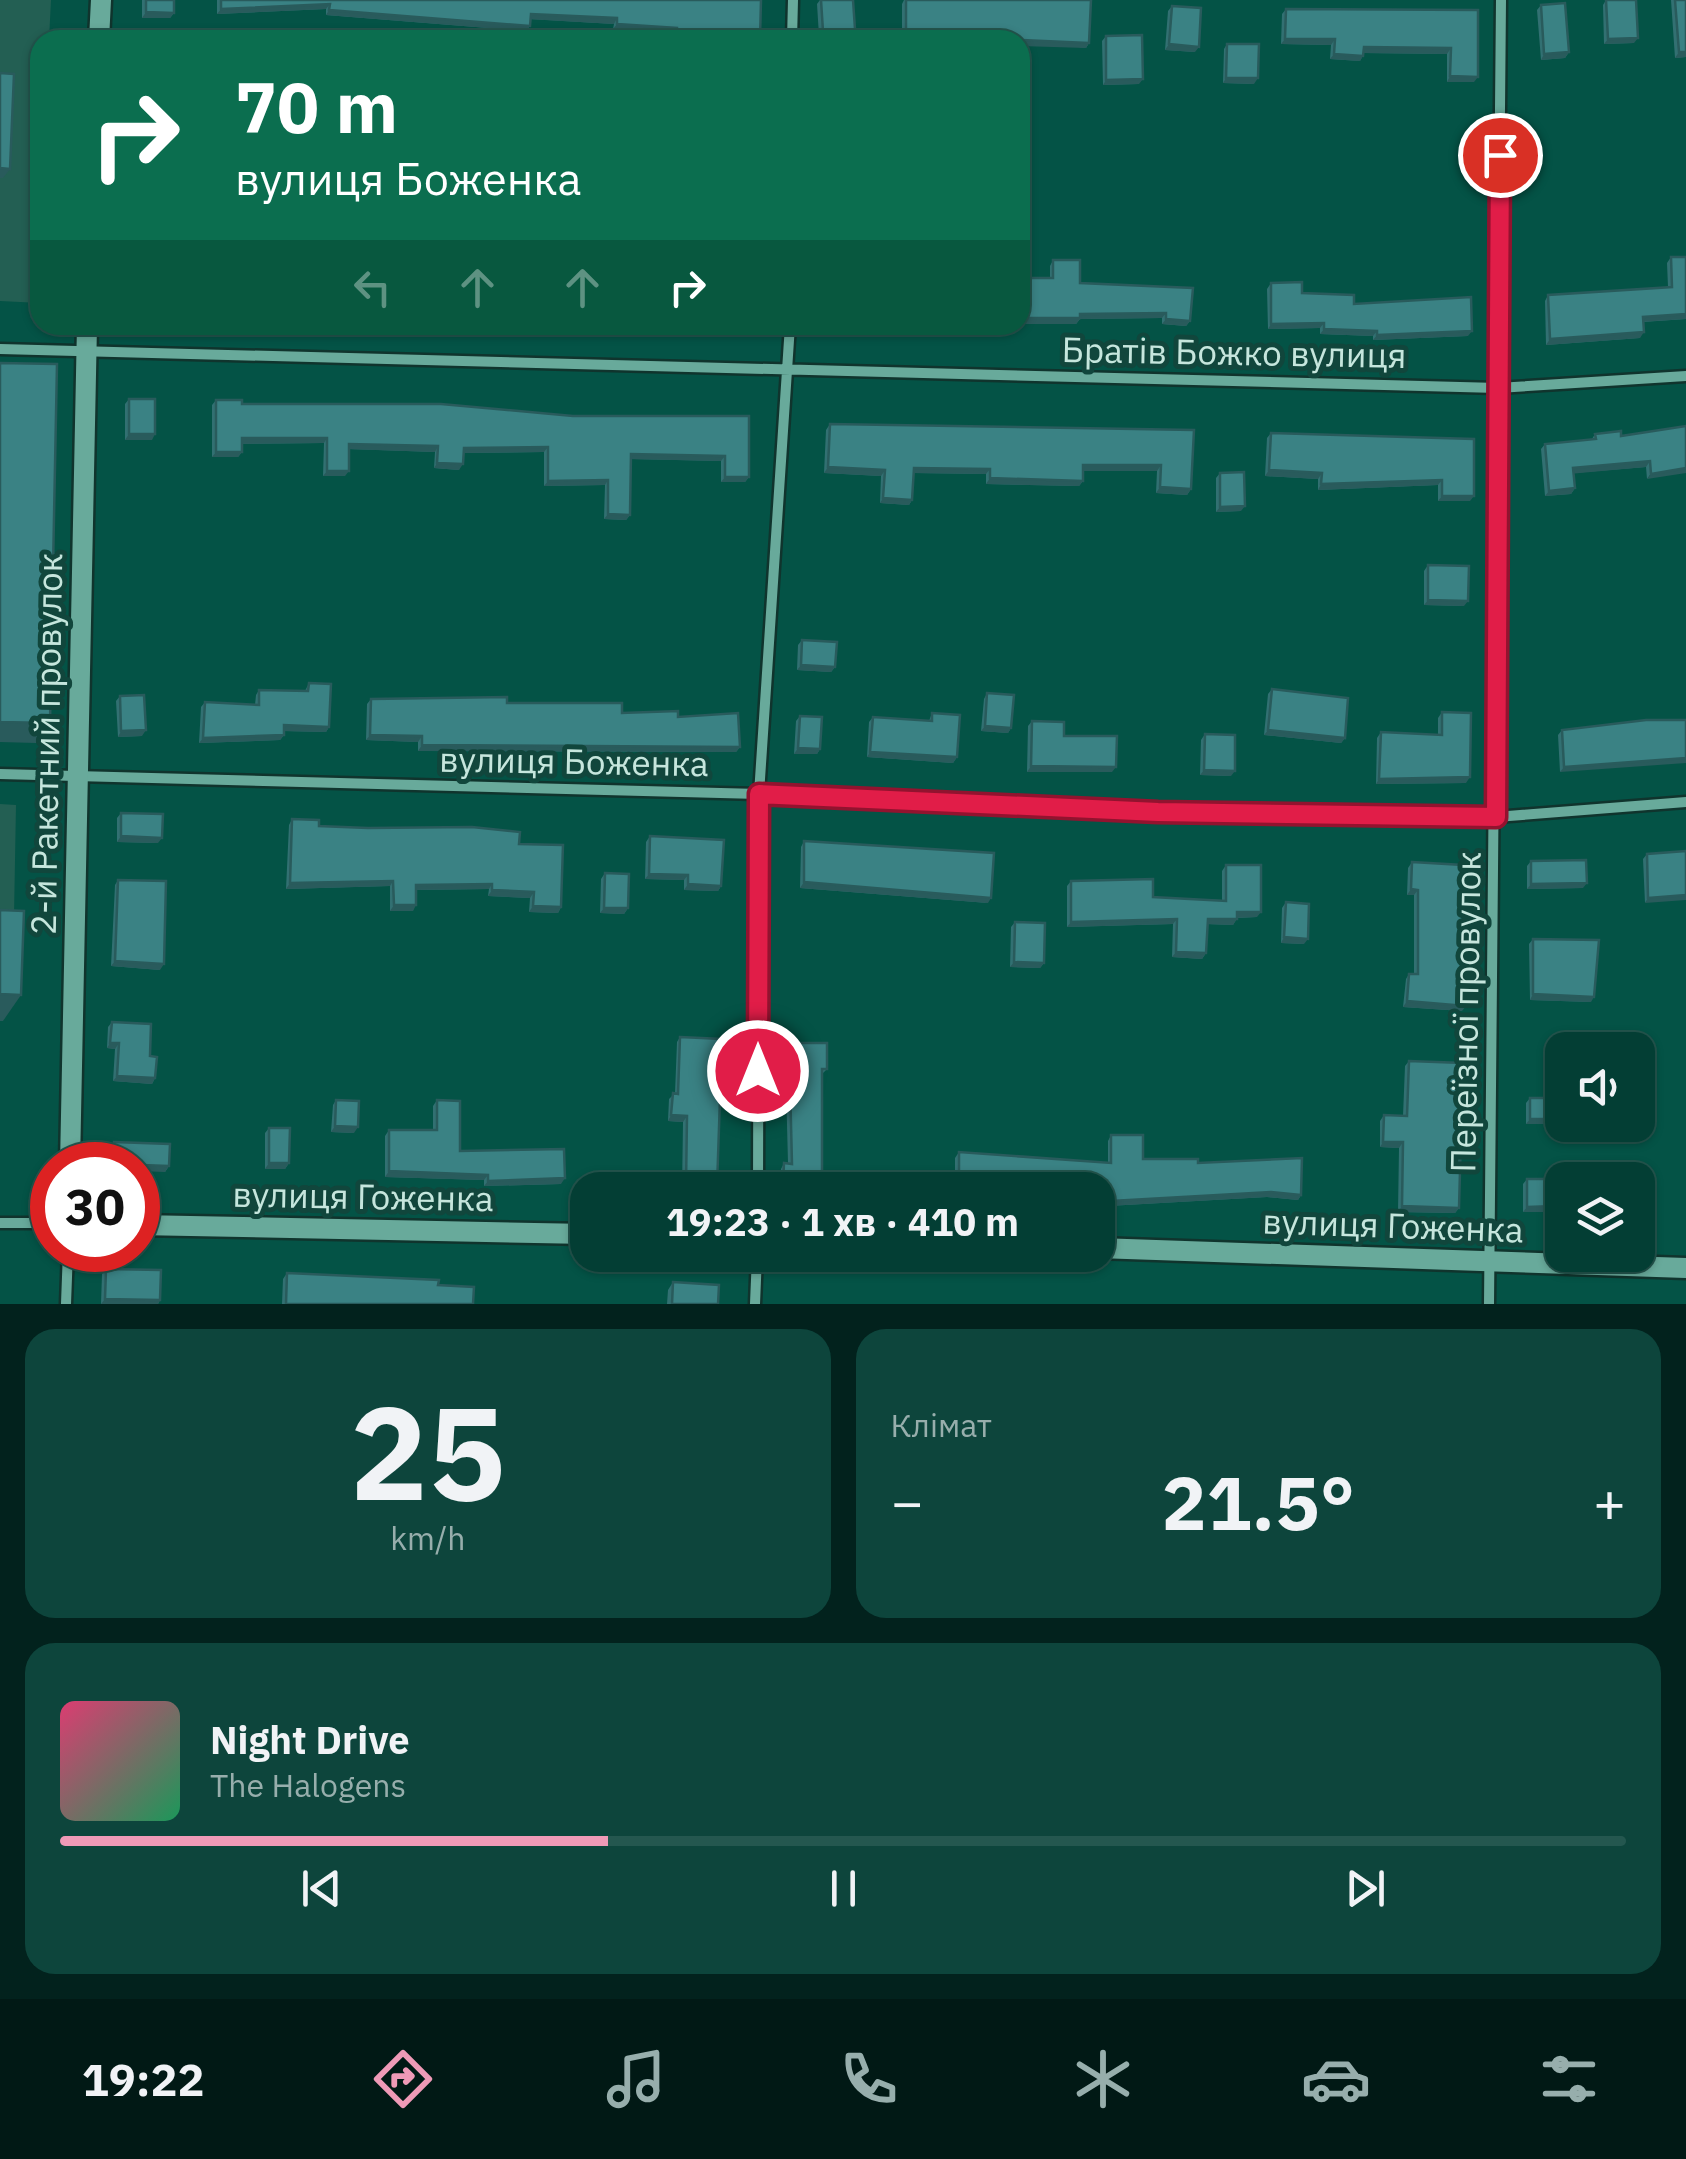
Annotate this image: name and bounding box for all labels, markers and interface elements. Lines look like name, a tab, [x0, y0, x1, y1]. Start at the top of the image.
text: 70 m	[235, 61, 398, 152]
icon: right	[70, 70, 200, 200]
pin	[1458, 113, 1543, 198]
icon: arrive	[1473, 128, 1528, 183]
text: вулиця Боженка	[235, 149, 582, 207]
icon: left	[345, 260, 400, 315]
icon: ahead	[450, 260, 505, 315]
icon: ahead	[555, 260, 610, 315]
icon: right	[660, 260, 715, 315]
street label: Братів Божко вулиця	[1061, 326, 1407, 378]
street label: 2-й Ракетний провулок	[20, 553, 72, 935]
street label: вулиця Боженка	[439, 736, 709, 786]
street label: Переїзної провулок	[1439, 851, 1491, 1173]
position arrow	[706, 1019, 810, 1123]
map controls	[1545, 1032, 1655, 1272]
button: sound	[1545, 1032, 1655, 1142]
speed limit sign: 30	[30, 1142, 160, 1272]
button: layers	[1545, 1162, 1655, 1272]
street label: вулиця Гоженка	[232, 1171, 494, 1221]
text: 19:23 · 1 хв · 410 m	[666, 1197, 1019, 1246]
street label: вулиця Гоженка	[1262, 1197, 1524, 1253]
text: 25	[350, 1367, 506, 1536]
text: Клімат	[891, 1404, 992, 1446]
text: 21.5°	[1161, 1453, 1355, 1551]
text: −	[891, 1466, 924, 1537]
text: +	[1593, 1466, 1626, 1537]
text: km/h	[390, 1517, 465, 1559]
text: Night Drive	[210, 1715, 410, 1764]
text: The Halogens	[210, 1764, 406, 1806]
icon: previous	[294, 1861, 349, 1916]
icon: pause	[816, 1861, 871, 1916]
icon: next	[1338, 1861, 1393, 1916]
icon: directions	[368, 2044, 438, 2114]
icon: music	[601, 2044, 671, 2114]
icon: phone	[834, 2044, 904, 2114]
icon: climate	[1068, 2044, 1138, 2114]
icon: car	[1301, 2044, 1371, 2114]
icon: filters	[1534, 2044, 1604, 2114]
text: 19:22	[82, 2050, 205, 2108]

